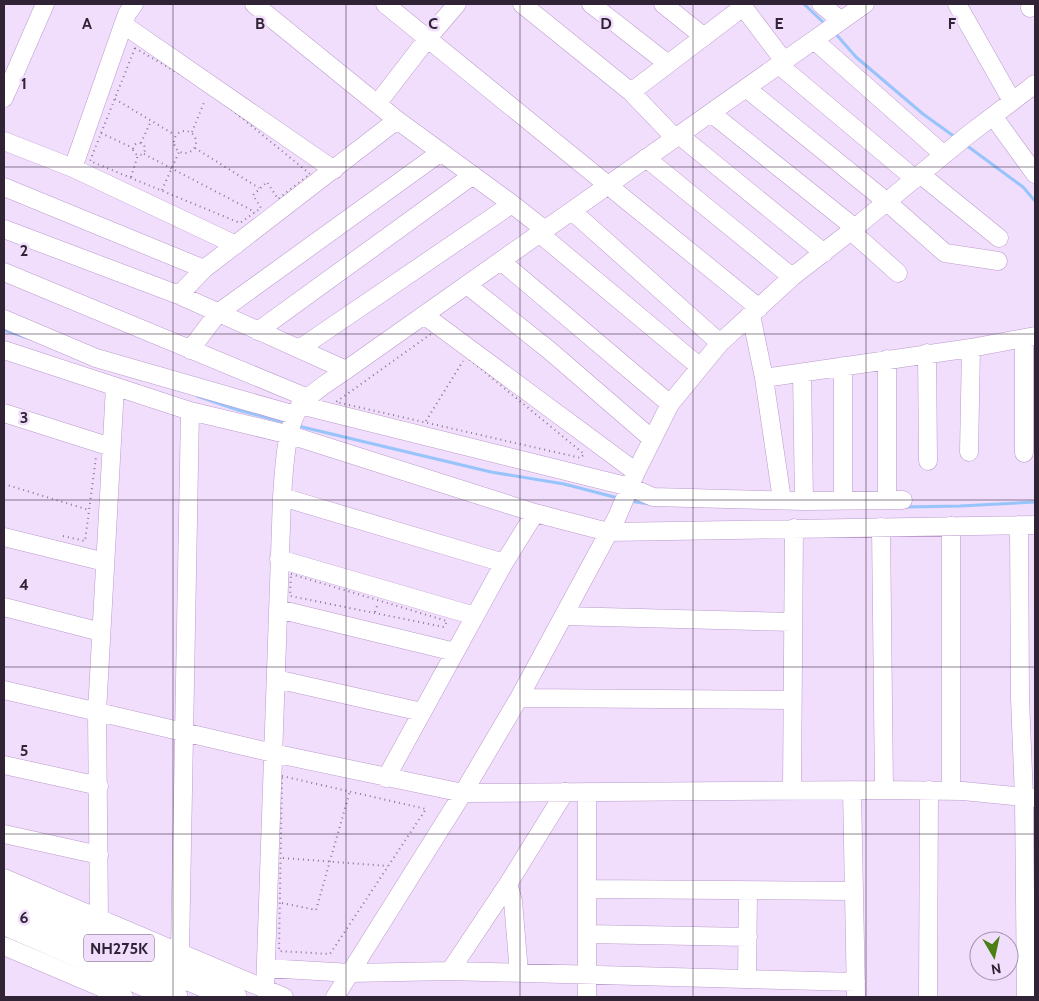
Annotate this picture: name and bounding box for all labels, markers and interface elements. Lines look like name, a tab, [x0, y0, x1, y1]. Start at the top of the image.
text: A	[82, 14, 92, 33]
text: B	[255, 14, 265, 33]
text: C	[428, 14, 438, 33]
text: D	[600, 14, 612, 33]
text: E	[774, 14, 784, 33]
text: F	[948, 14, 957, 33]
text: 1	[21, 74, 27, 93]
text: 2	[20, 241, 28, 260]
text: 3	[20, 408, 28, 427]
text: 4	[19, 575, 29, 594]
text: 5	[20, 741, 28, 760]
text: 6	[20, 908, 29, 927]
north arrow	[969, 931, 1019, 981]
road number: NH275K	[84, 934, 154, 961]
text: N	[990, 959, 1002, 979]

